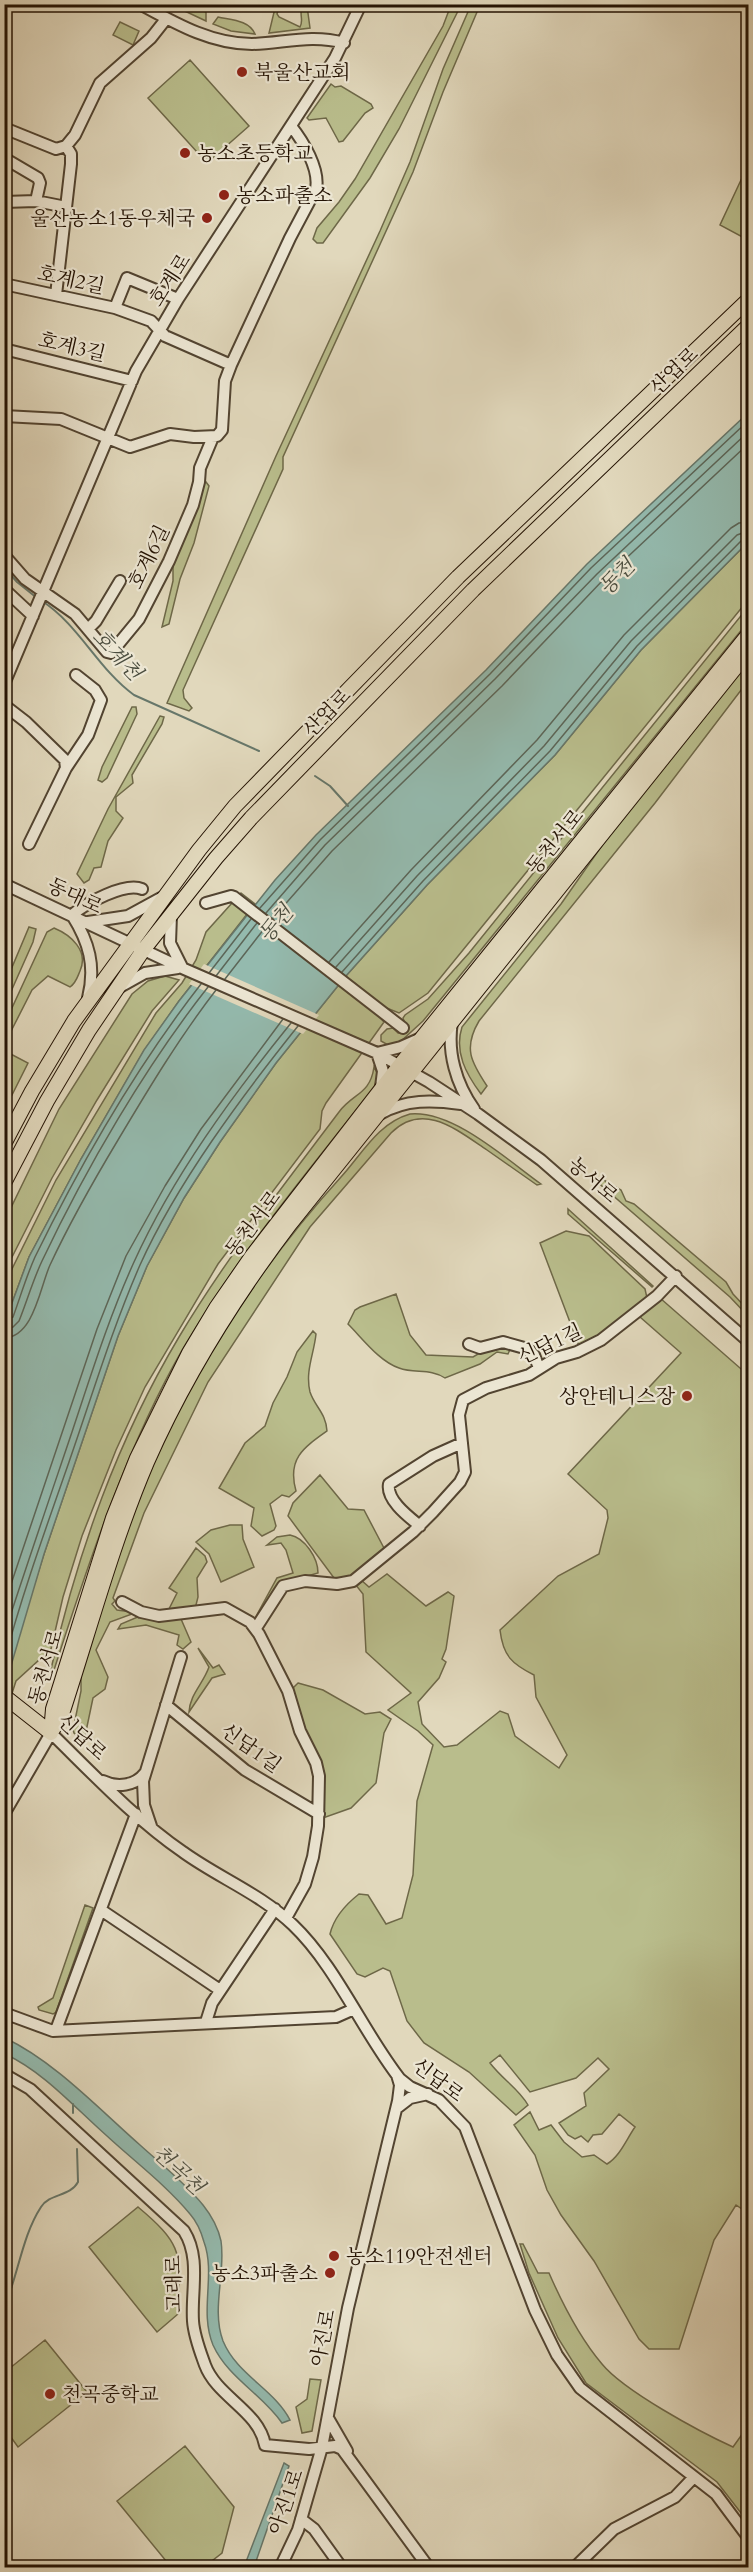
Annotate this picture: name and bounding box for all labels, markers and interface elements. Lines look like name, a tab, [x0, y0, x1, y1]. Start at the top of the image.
place label: 북울산교회	[254, 59, 351, 86]
marker: 북울산교회	[235, 65, 249, 79]
place label: 농소초등학교	[197, 140, 314, 167]
marker: 농소초등학교	[178, 146, 192, 160]
place label: 농소파출소	[236, 182, 333, 209]
marker: 농소파출소	[217, 188, 231, 202]
place label: 울산농소1동우체국	[30, 205, 195, 232]
marker: 울산농소1동우체국	[200, 211, 214, 225]
street label: 호계로	[143, 248, 197, 312]
street label: 호계2길	[35, 260, 107, 300]
street label: 호계3길	[36, 326, 108, 368]
street label: 산업로	[644, 341, 704, 401]
street label: 호계6길	[122, 520, 176, 594]
water label: 동천	[592, 551, 643, 602]
water label: 호계천	[86, 623, 150, 688]
street label: 산업로	[297, 683, 357, 743]
street label: 동천서로	[520, 803, 590, 881]
street label: 동대로	[43, 872, 107, 920]
water label: 동천	[252, 898, 301, 949]
street label: 농서로	[562, 1151, 624, 1209]
street label: 동천서로	[219, 1185, 287, 1263]
street label: 신답1길	[513, 1317, 587, 1371]
place label: 상안테니스장	[559, 1383, 676, 1410]
marker: 상안테니스장	[680, 1389, 694, 1403]
street label: 동천서로	[22, 1626, 70, 1708]
street label: 신답로	[52, 1707, 112, 1767]
street label: 신답1길	[215, 1717, 287, 1779]
street label: 신답로	[407, 2052, 469, 2108]
water label: 천곡천	[146, 2139, 211, 2203]
place label: 농소119안전센터	[346, 2243, 493, 2270]
marker: 농소119안전센터	[327, 2249, 341, 2263]
street label: 고래로	[160, 2255, 188, 2313]
place label: 농소3파출소	[211, 2260, 318, 2287]
marker: 농소3파출소	[323, 2266, 337, 2280]
street label: 아진로	[304, 2307, 342, 2369]
place label: 천곡중학교	[62, 2381, 159, 2408]
marker: 천곡중학교	[43, 2387, 57, 2401]
street label: 아진1로	[262, 2465, 310, 2539]

